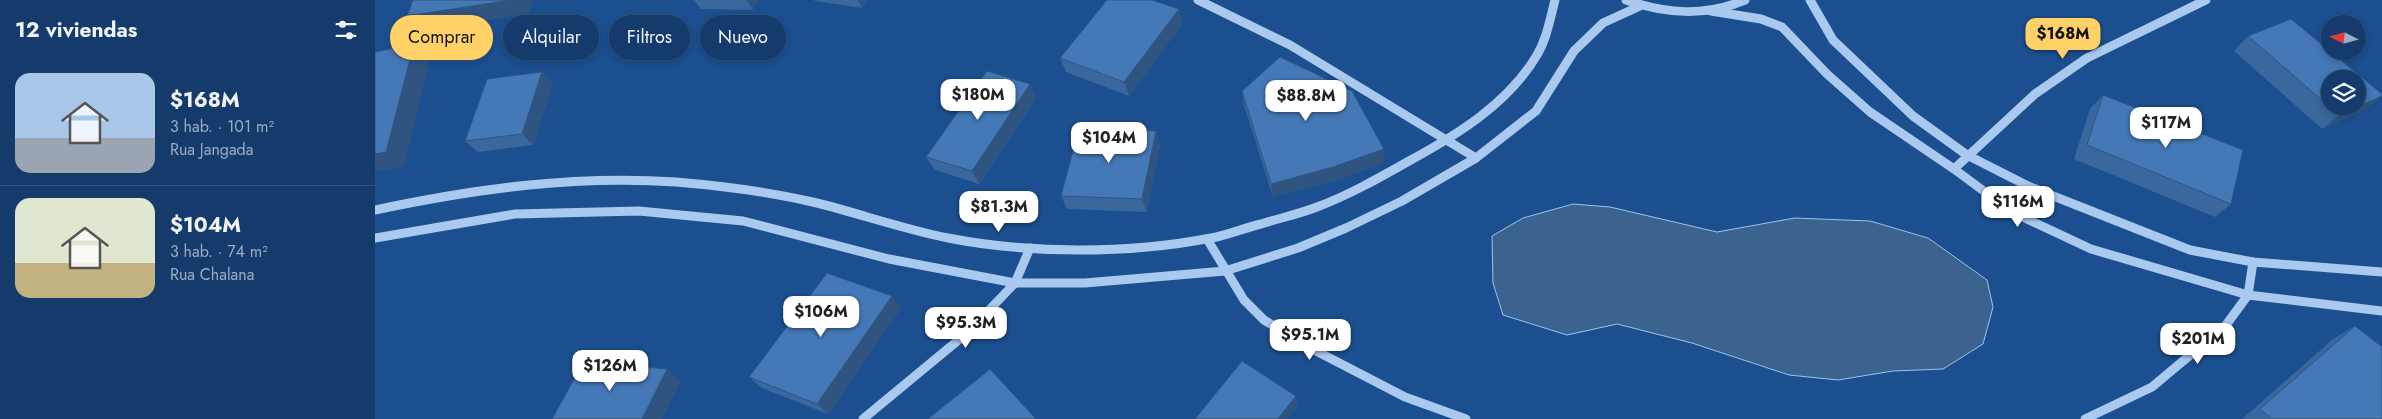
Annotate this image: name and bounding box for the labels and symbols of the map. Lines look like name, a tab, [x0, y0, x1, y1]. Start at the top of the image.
north arrow	[2321, 15, 2366, 60]
pin: $168M	[2028, 18, 2098, 60]
pin: $180M	[943, 78, 1013, 121]
pin: $88.8M	[1265, 80, 1347, 122]
pin: $117M	[2131, 106, 2201, 149]
pin: $104M	[1074, 121, 1144, 164]
pin: $116M	[1983, 186, 2053, 228]
pin: $81.3M	[958, 190, 1040, 233]
pin: $106M	[786, 296, 856, 338]
pin: $95.3M	[925, 306, 1007, 349]
pin: $95.1M	[1269, 318, 1351, 361]
pin: $201M	[2163, 322, 2233, 365]
pin: $126M	[575, 350, 645, 392]

